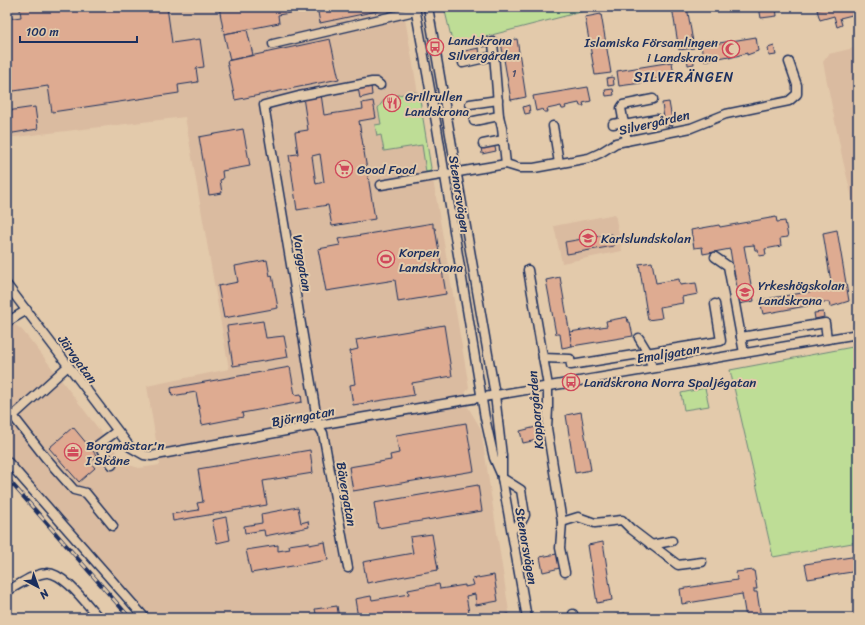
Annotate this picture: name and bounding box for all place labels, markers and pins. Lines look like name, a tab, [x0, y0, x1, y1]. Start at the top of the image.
place label: Landskrona Silvergården	[448, 29, 520, 67]
place label: Islamiska Församlingen i Landskrona	[584, 31, 718, 69]
bus stop icon: Landskrona Silvergården	[425, 37, 445, 57]
mosque icon: Islamiska Församlingen i Landskrona	[721, 39, 741, 59]
place label: Grillrullen Landskrona	[405, 85, 470, 123]
restaurant icon: Grillrullen Landskrona	[382, 93, 402, 113]
place label: Good Food	[357, 158, 417, 181]
supermarket icon: Good Food	[334, 159, 354, 179]
place label: Karlslundskolan	[601, 227, 691, 250]
school or university icon: Karlslundskolan	[578, 228, 598, 248]
place label: Korpen Landskrona	[399, 241, 464, 279]
sports icon: Korpen Landskrona	[376, 249, 396, 269]
place label: Yrkeshögskolan Landskrona	[758, 274, 845, 312]
school or university icon: Yrkeshögskolan Landskrona	[735, 282, 755, 302]
place label: Landskrona Norra Spaljégatan	[584, 371, 756, 394]
bus stop icon: Landskrona Norra Spaljégatan	[561, 372, 581, 392]
place label: Borgmästar'n I Skåne	[85, 434, 165, 472]
office icon: Borgmästar'n I Skåne	[63, 442, 83, 462]

